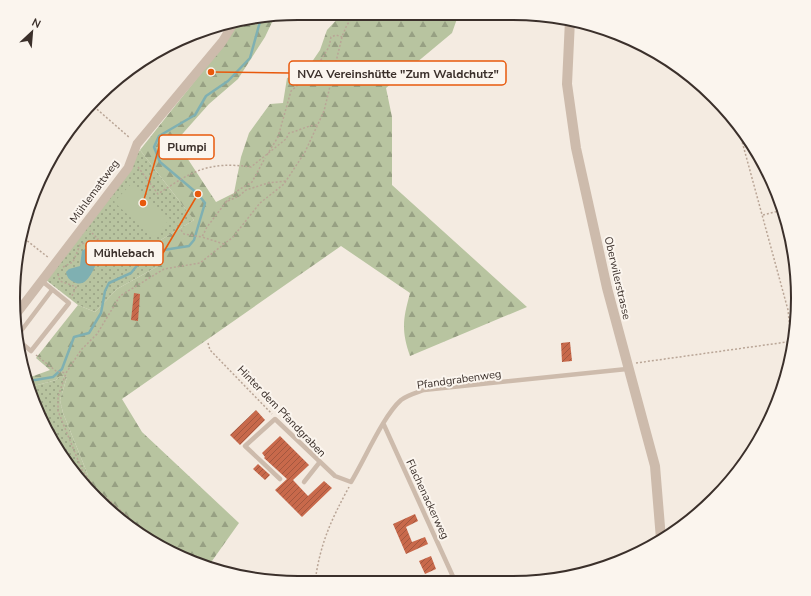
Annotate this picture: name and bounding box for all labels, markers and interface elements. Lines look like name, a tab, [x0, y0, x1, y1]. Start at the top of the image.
north arrow	[12, 12, 52, 52]
text: N	[29, 15, 43, 32]
callout: NVA Vereinshütte "Zum Waldchutz"	[289, 61, 506, 85]
text: NVA Vereinshütte "Zum Waldchutz"	[297, 66, 499, 82]
callout: Plumpi	[159, 135, 214, 159]
text: Plumpi	[167, 139, 207, 155]
street label: Mühlemattweg	[66, 156, 123, 226]
street label: Oberwilerstrasse	[601, 235, 634, 321]
callout: Mühlebach	[86, 241, 163, 265]
text: Mühlebach	[93, 245, 155, 261]
street label: Hinter dem Pfandgraben	[234, 362, 329, 460]
street label: Pfandgrabenweg	[416, 366, 502, 393]
street label: Flachenackerweg	[402, 457, 453, 542]

